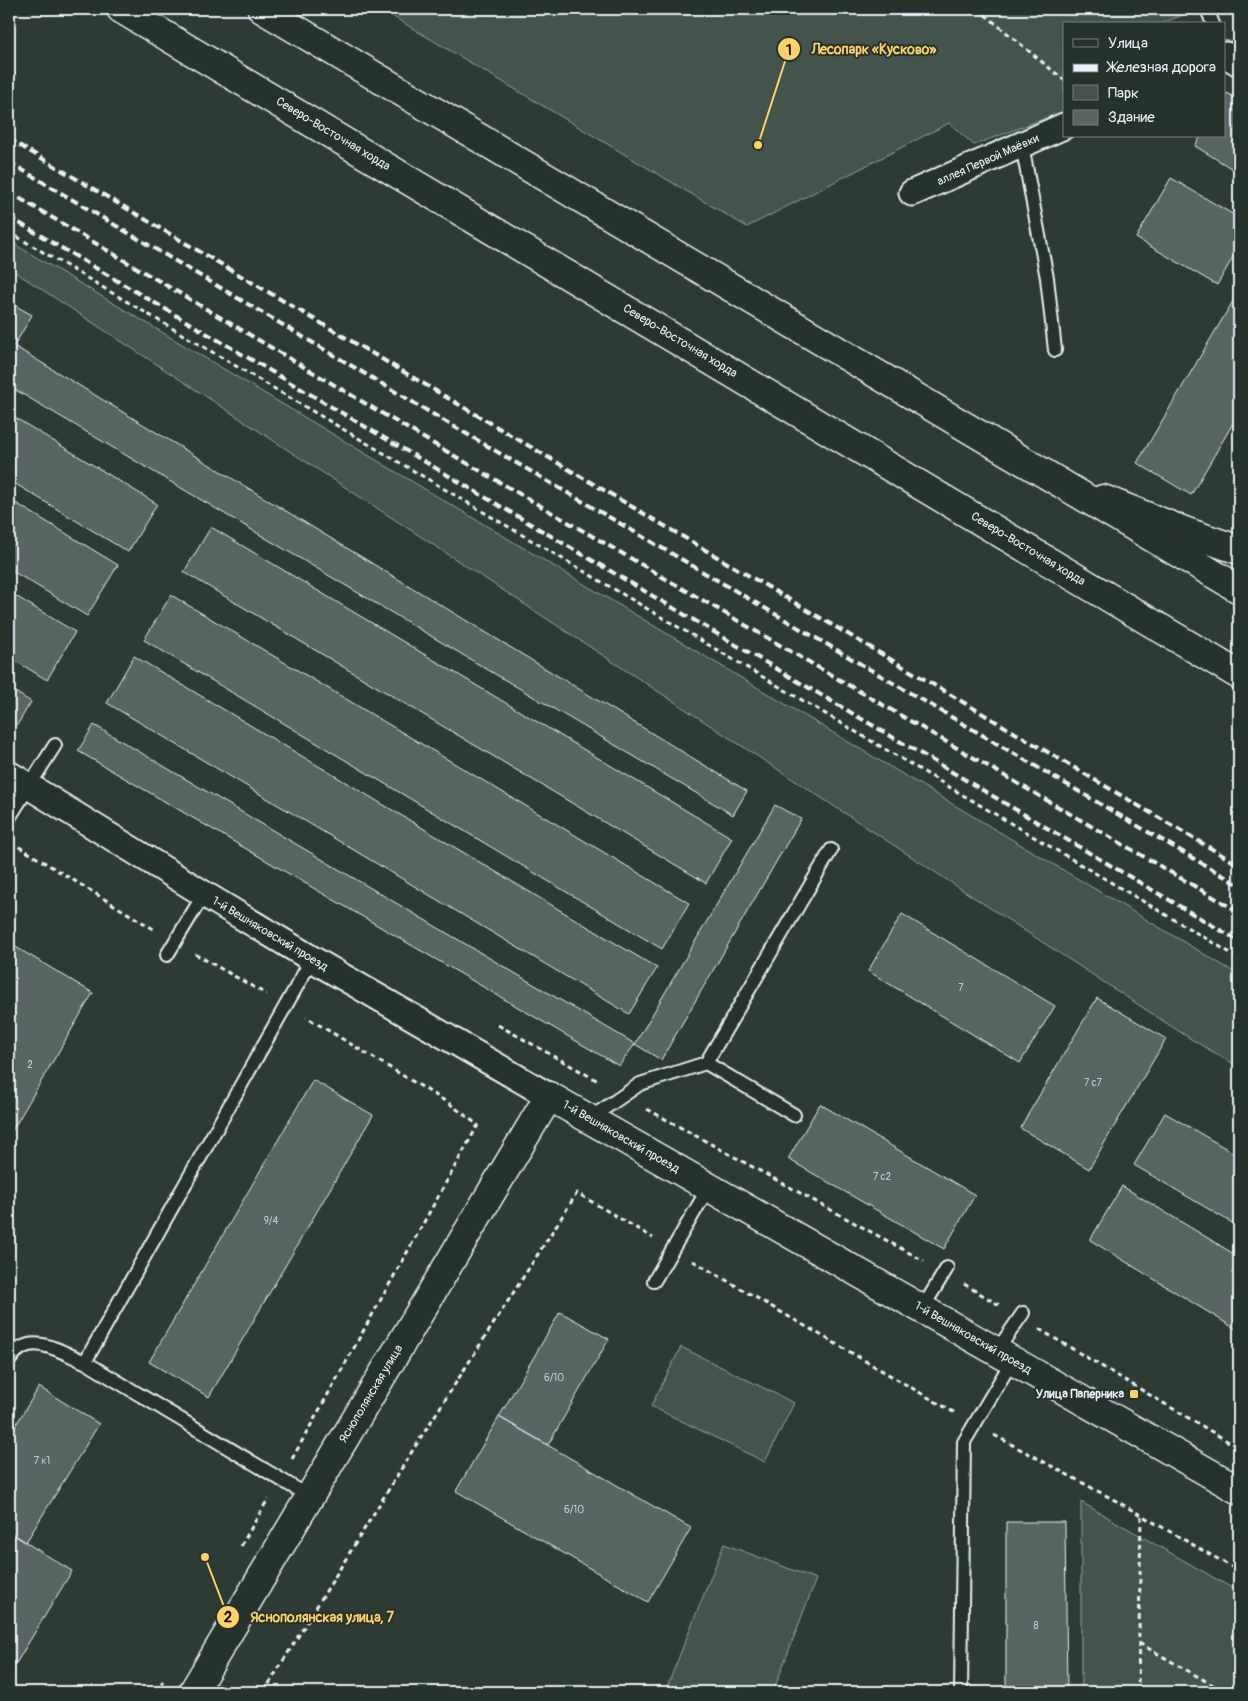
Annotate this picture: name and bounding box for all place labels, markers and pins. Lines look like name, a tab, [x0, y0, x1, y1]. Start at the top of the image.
callout: Лесопарк «Кусково»	[777, 35, 946, 64]
place label: Улица Паперника	[1036, 1387, 1124, 1402]
marker: Улица Паперника	[1128, 1388, 1140, 1400]
callout: Яснополянская улица, 7	[215, 1603, 404, 1632]

